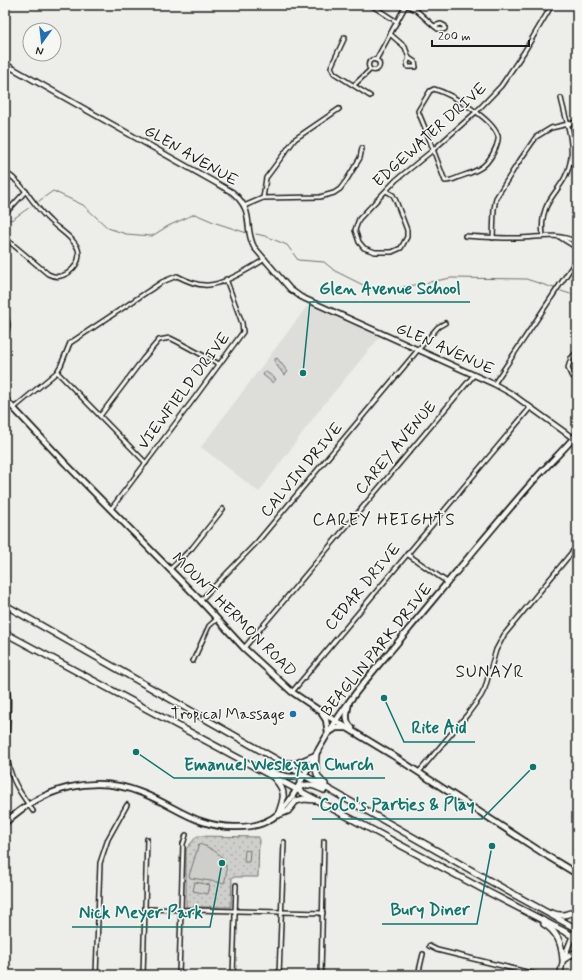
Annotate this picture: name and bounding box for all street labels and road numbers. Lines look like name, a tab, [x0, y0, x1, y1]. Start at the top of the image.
street label: EDGEWATER DRIVE	[368, 78, 492, 192]
street label: GLEN AVENUE	[140, 121, 242, 191]
street label: GLEN AVENUE	[393, 318, 497, 380]
street label: VIEWFIELD DRIVE	[133, 328, 235, 454]
street label: CAREY AVENUE	[351, 397, 441, 499]
street label: CALVIN DRIVE	[256, 418, 348, 522]
street label: CEDAR DRIVE	[320, 539, 406, 635]
street label: MOUNT HERMON ROAD	[167, 548, 301, 682]
street label: BEAGLIN PARK DRIVE	[317, 579, 437, 721]

